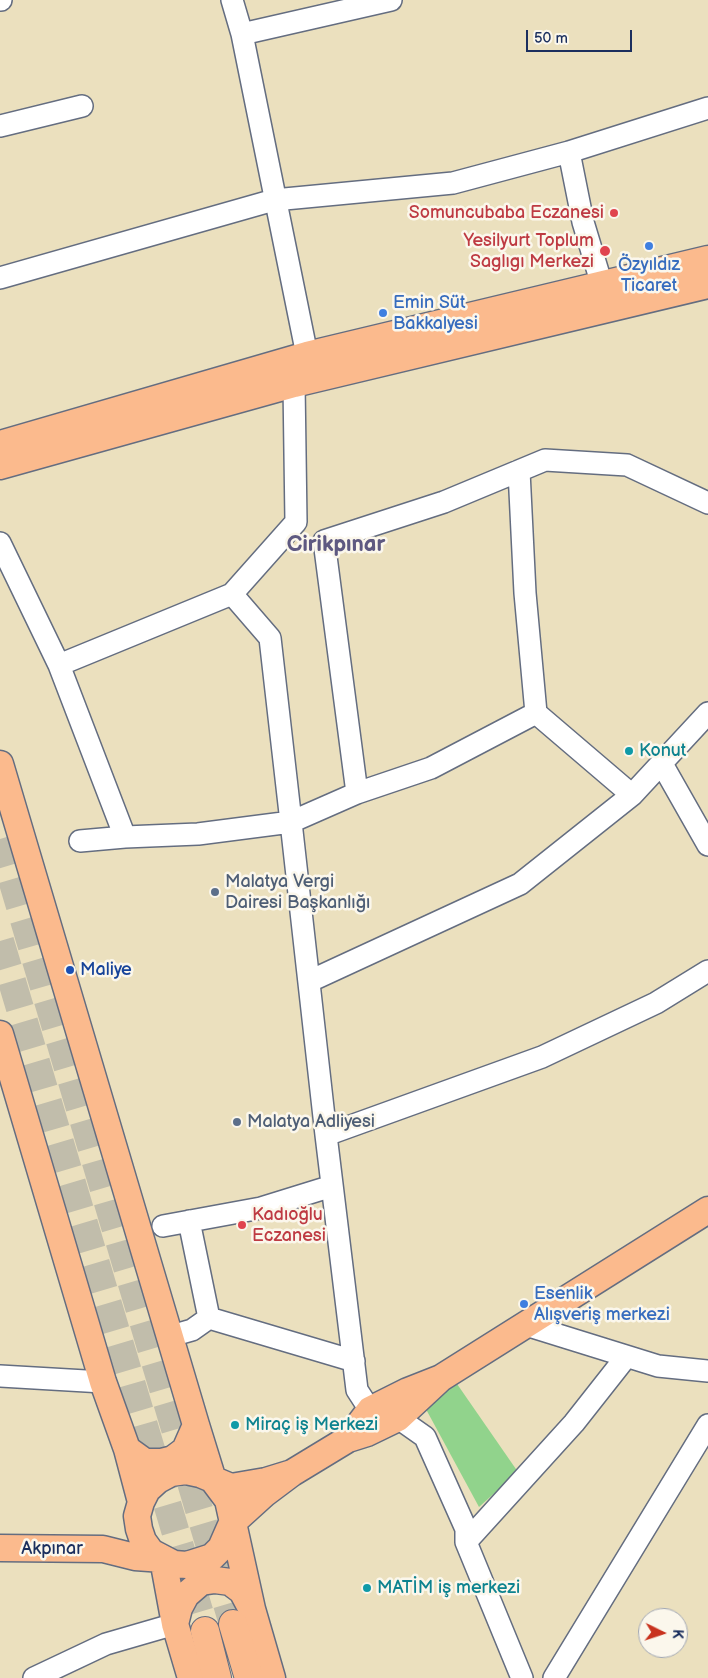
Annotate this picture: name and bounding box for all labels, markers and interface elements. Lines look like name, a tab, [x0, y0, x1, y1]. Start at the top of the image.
scale bar	[528, 20, 634, 52]
text: 50 m	[534, 29, 568, 48]
place label: Somuncubaba Eczanesi	[409, 202, 604, 224]
marker: Somuncubaba Eczanesi	[608, 207, 620, 219]
place label: Yesilyurt Toplum Saglıgı Merkezi	[463, 230, 594, 272]
marker: Özyıldız Ticaret	[643, 240, 655, 252]
marker: Yesilyurt Toplum Saglıgı Merkezi	[598, 244, 612, 258]
place label: Özyıldız Ticaret	[618, 254, 680, 296]
place label: Emin Süt Bakkalyesi	[393, 292, 478, 334]
marker: Emin Süt Bakkalyesi	[377, 307, 389, 319]
district label: Cirikpınar	[287, 532, 385, 558]
place label: Konut	[639, 740, 686, 762]
marker: Konut	[623, 745, 635, 757]
place label: Malatya Vergi Dairesi Başkanlığı	[225, 871, 370, 914]
marker: Malatya Vergi Dairesi Başkanlığı	[209, 886, 221, 898]
place label: Maliye	[80, 959, 132, 981]
marker: Maliye	[64, 964, 76, 976]
place label: Malatya Adliyesi	[247, 1111, 375, 1133]
marker: Malatya Adliyesi	[231, 1116, 243, 1128]
place label: Kadıoğlu Eczanesi	[252, 1204, 326, 1246]
marker: Kadıoğlu Eczanesi	[236, 1219, 248, 1231]
place label: Esenlik Alışveriş merkezi	[534, 1283, 670, 1326]
marker: Esenlik Alışveriş merkezi	[518, 1298, 530, 1310]
place label: Miraç iş Merkezi	[245, 1414, 378, 1436]
marker: Miraç iş Merkezi	[229, 1419, 241, 1431]
street label: Akpınar	[21, 1538, 83, 1560]
place label: MATİM iş merkezi	[377, 1577, 520, 1599]
marker: MATİM iş merkezi	[361, 1582, 373, 1594]
north arrow	[638, 1608, 688, 1658]
text: K	[669, 1629, 686, 1639]

